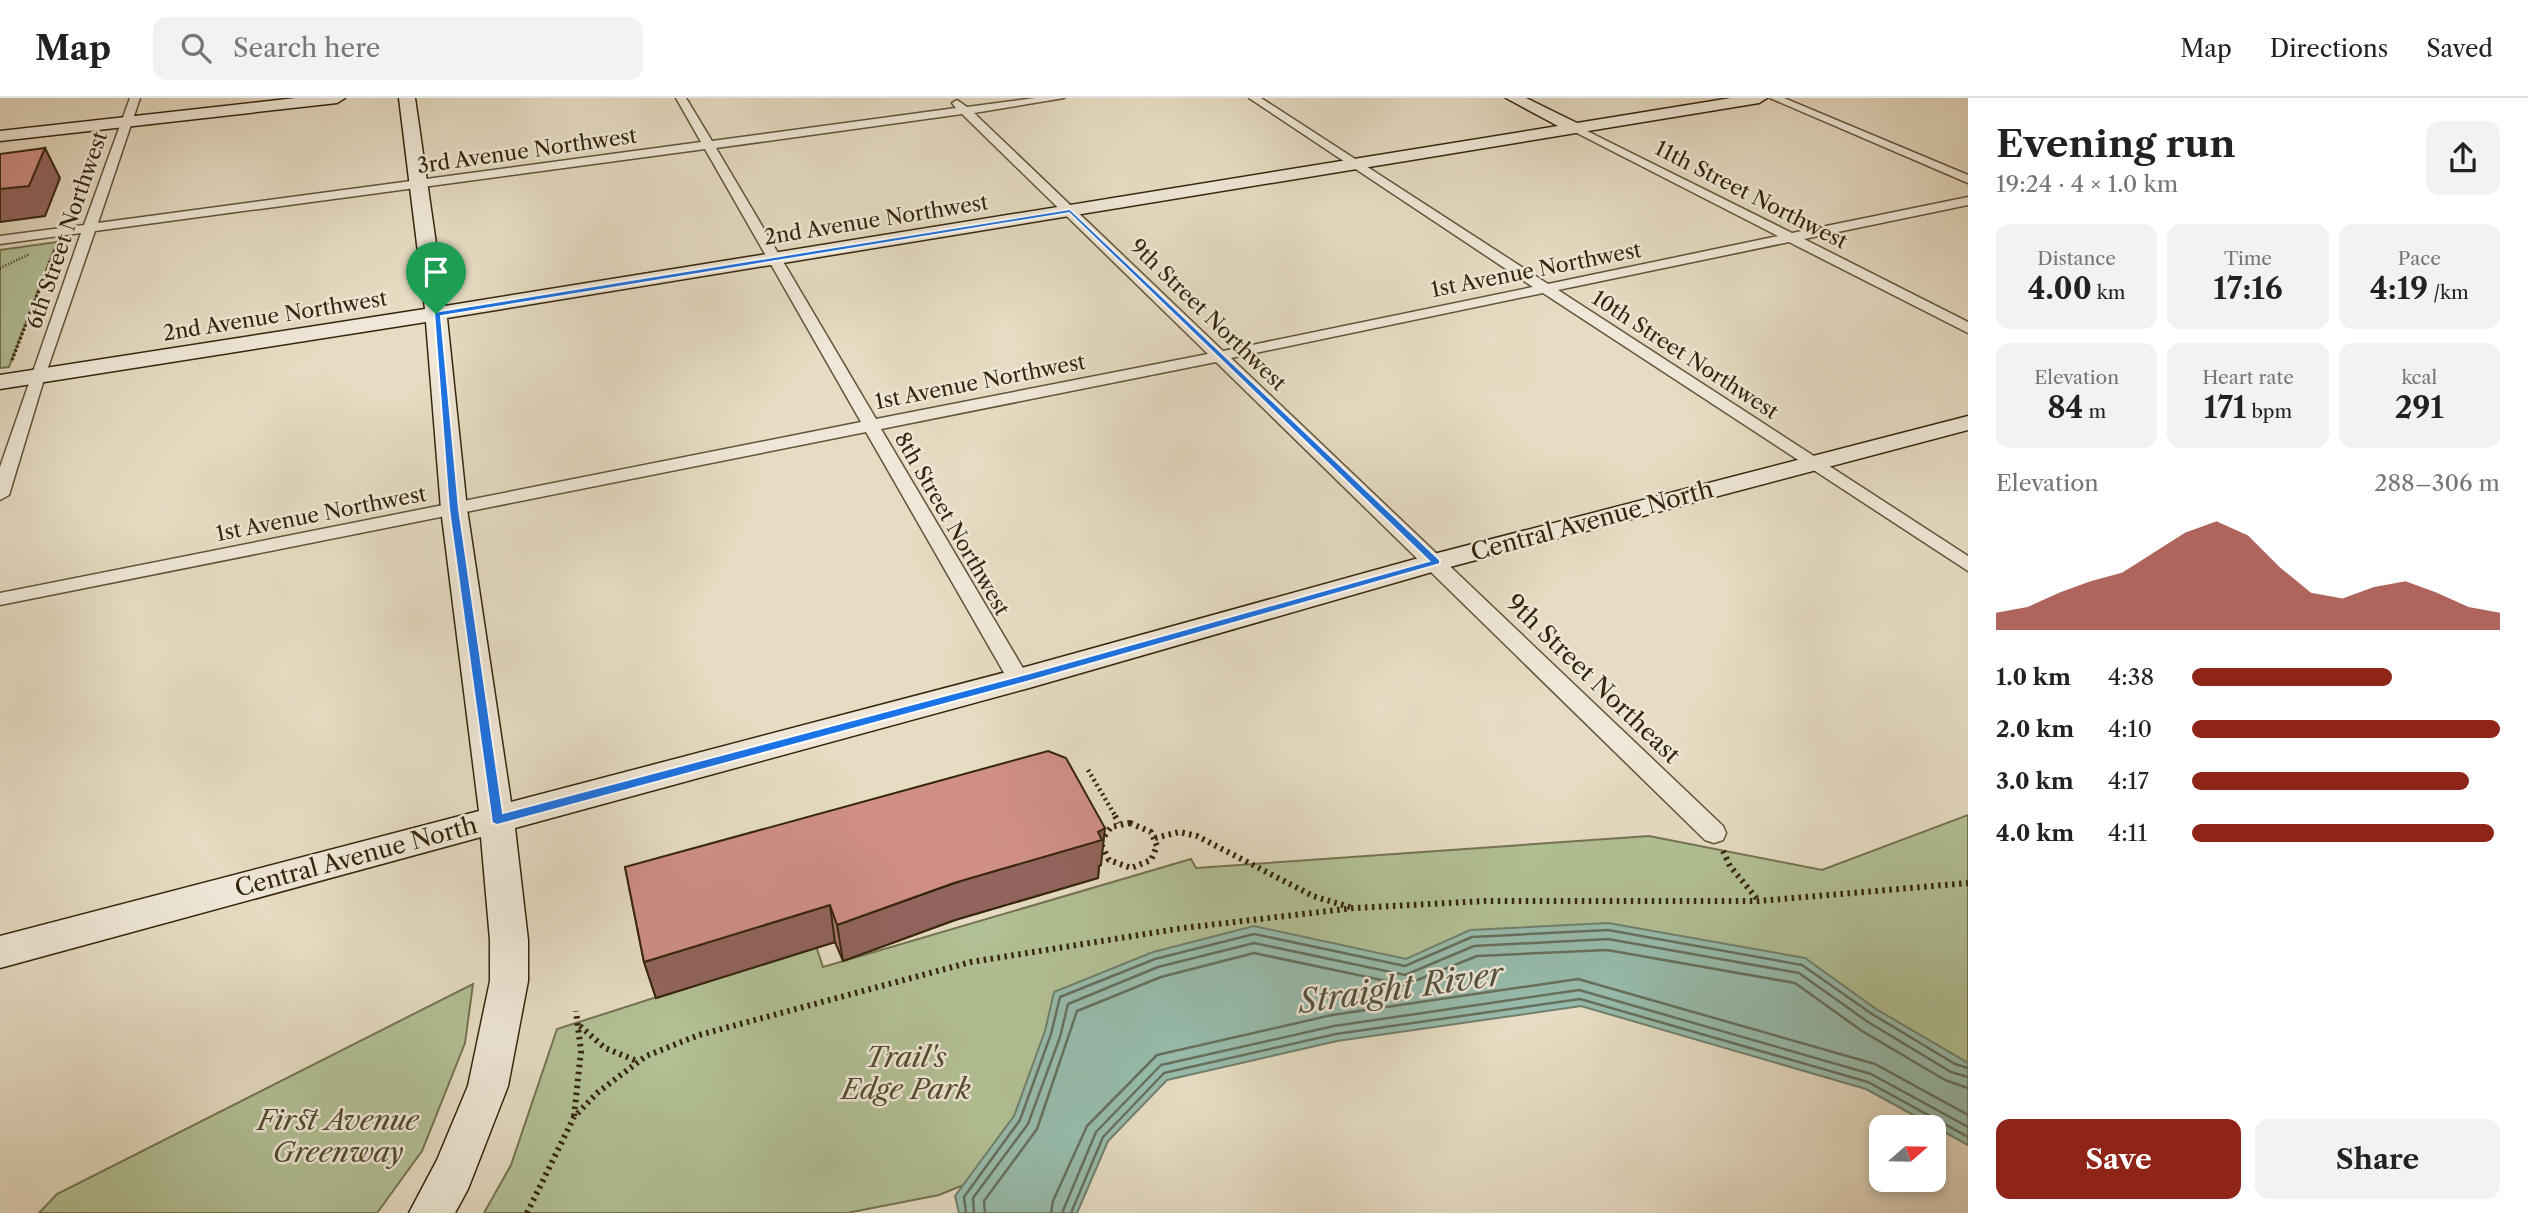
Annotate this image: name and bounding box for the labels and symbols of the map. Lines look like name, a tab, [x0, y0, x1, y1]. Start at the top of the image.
street label: 3rd Avenue Northwest	[416, 123, 639, 178]
street label: 6th Street Northwest	[21, 127, 112, 332]
street label: 11th Street Northwest	[1651, 135, 1852, 254]
street label: 2nd Avenue Northwest	[762, 189, 990, 250]
street label: 9th Street Northwest	[1125, 234, 1292, 396]
street label: 1st Avenue Northwest	[1429, 237, 1644, 302]
pin	[406, 242, 466, 314]
street label: 2nd Avenue Northwest	[161, 285, 389, 346]
street label: 10th Street Northwest	[1587, 285, 1784, 424]
street label: 1st Avenue Northwest	[873, 349, 1088, 414]
street label: 8th Street Northwest	[890, 428, 1015, 620]
street label: Central Avenue North	[1467, 474, 1716, 567]
street label: 1st Avenue Northwest	[214, 481, 429, 546]
street label: 9th Street Northeast	[1500, 588, 1687, 770]
street label: Central Avenue North	[231, 810, 480, 903]
water label: Straight River	[1294, 954, 1508, 1021]
park label: Trail's Edge Park	[839, 1040, 971, 1106]
park label: First Avenue Greenway	[255, 1103, 420, 1169]
north arrow	[1869, 1115, 1946, 1192]

